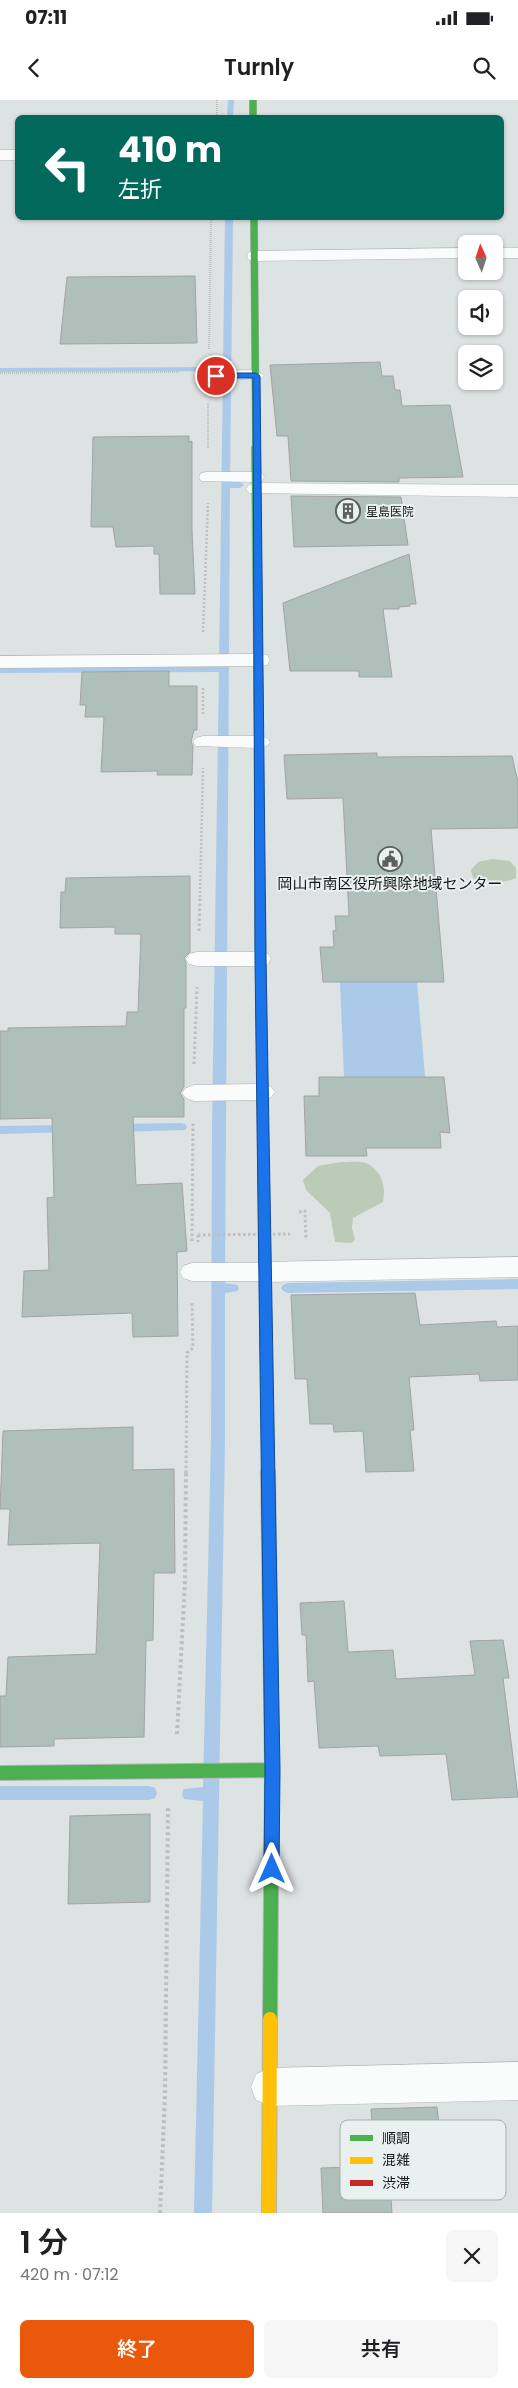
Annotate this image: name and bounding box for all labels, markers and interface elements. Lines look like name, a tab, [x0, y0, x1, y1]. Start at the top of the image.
text: 07:11	[25, 4, 67, 31]
text: Turnly	[224, 52, 294, 83]
icon: back	[20, 54, 48, 82]
icon: search	[470, 54, 498, 82]
text: 410 m	[118, 125, 222, 174]
icon: left	[35, 135, 100, 200]
text: 左折	[118, 174, 162, 205]
north arrow	[458, 235, 502, 280]
map controls	[458, 235, 503, 390]
button: sound	[458, 290, 503, 335]
button: layers	[458, 345, 503, 390]
pin	[195, 355, 237, 397]
icon: arrive	[202, 362, 230, 390]
building icon: 星島医院	[335, 498, 361, 524]
place label: 星島医院	[366, 503, 414, 520]
public building icon: 岡山市南区役所興除地域センター	[377, 846, 403, 872]
place label: 岡山市南区役所興除地域センター	[277, 873, 503, 894]
position arrow	[245, 1842, 297, 1894]
legend	[340, 2120, 506, 2200]
text: 順調	[382, 2128, 410, 2148]
text: 混雑	[382, 2150, 410, 2170]
text: 渋滞	[382, 2173, 410, 2193]
text: 1 分	[20, 2221, 68, 2264]
button: close	[446, 2230, 498, 2282]
text: 420 m · 07:12	[20, 2263, 119, 2286]
button: 終了	[20, 2320, 254, 2378]
button: 共有	[264, 2320, 498, 2378]

